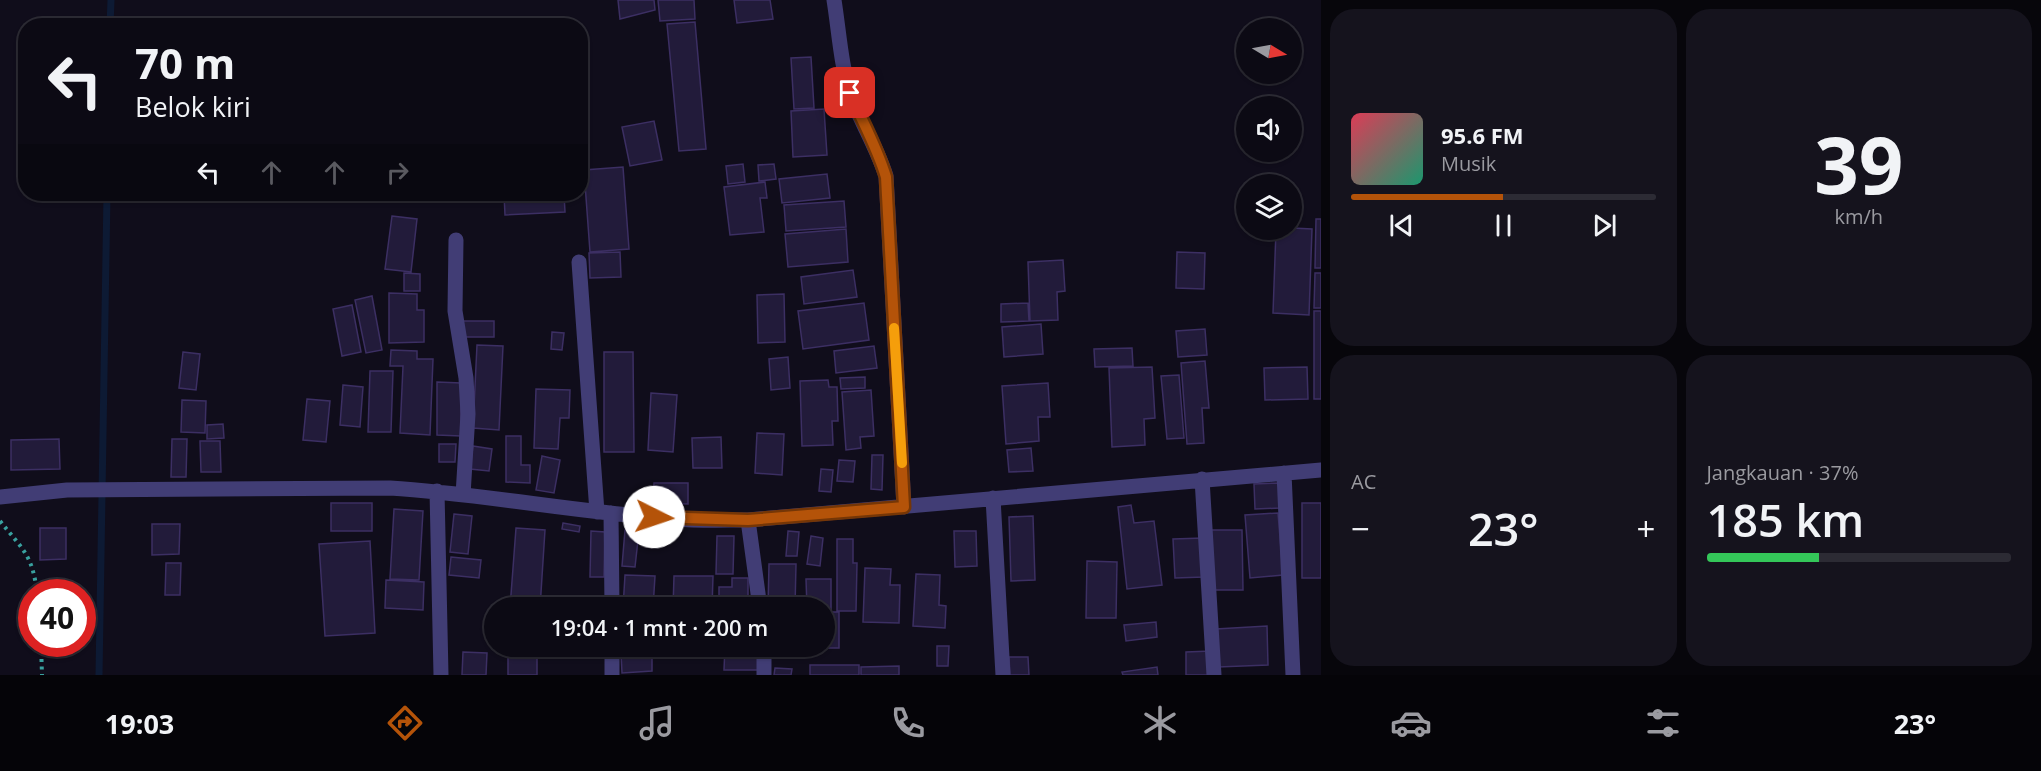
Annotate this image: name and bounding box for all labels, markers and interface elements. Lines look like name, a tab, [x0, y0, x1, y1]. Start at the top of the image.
north arrow	[1236, 18, 1302, 84]
map controls	[1236, 18, 1302, 240]
text: 70 m	[135, 34, 235, 91]
icon: left	[36, 42, 114, 120]
pin	[824, 67, 875, 118]
icon: arrive	[833, 76, 866, 109]
text: Belok kiri	[135, 88, 251, 125]
button: sound	[1236, 96, 1302, 162]
text: 39	[1814, 111, 1903, 217]
text: 95.6 FM	[1441, 120, 1524, 150]
text: Musik	[1441, 150, 1496, 177]
icon: left	[192, 156, 225, 189]
icon: ahead	[255, 156, 288, 189]
icon: ahead	[318, 156, 351, 189]
icon: right	[381, 156, 414, 189]
button: layers	[1236, 174, 1302, 240]
text: km/h	[1834, 203, 1883, 230]
icon: previous	[1385, 209, 1418, 242]
icon: pause	[1487, 209, 1520, 242]
icon: next	[1588, 209, 1621, 242]
text: Jangkauan · 37%	[1707, 459, 1858, 486]
text: AC	[1351, 468, 1376, 495]
position arrow	[622, 485, 686, 549]
text: 185 km	[1707, 489, 1864, 550]
text: 23°	[1468, 498, 1539, 559]
text: −	[1351, 506, 1370, 551]
text: +	[1637, 506, 1655, 551]
speed limit sign: 40	[18, 579, 96, 657]
text: 19:04 · 1 mnt · 200 m	[551, 612, 768, 642]
icon: directions	[384, 702, 426, 744]
icon: music	[636, 702, 678, 744]
icon: phone	[887, 702, 929, 744]
icon: climate	[1139, 702, 1181, 744]
icon: car	[1390, 702, 1432, 744]
icon: filters	[1642, 702, 1684, 744]
text: 19:03	[105, 705, 174, 742]
text: 23°	[1894, 705, 1936, 742]

